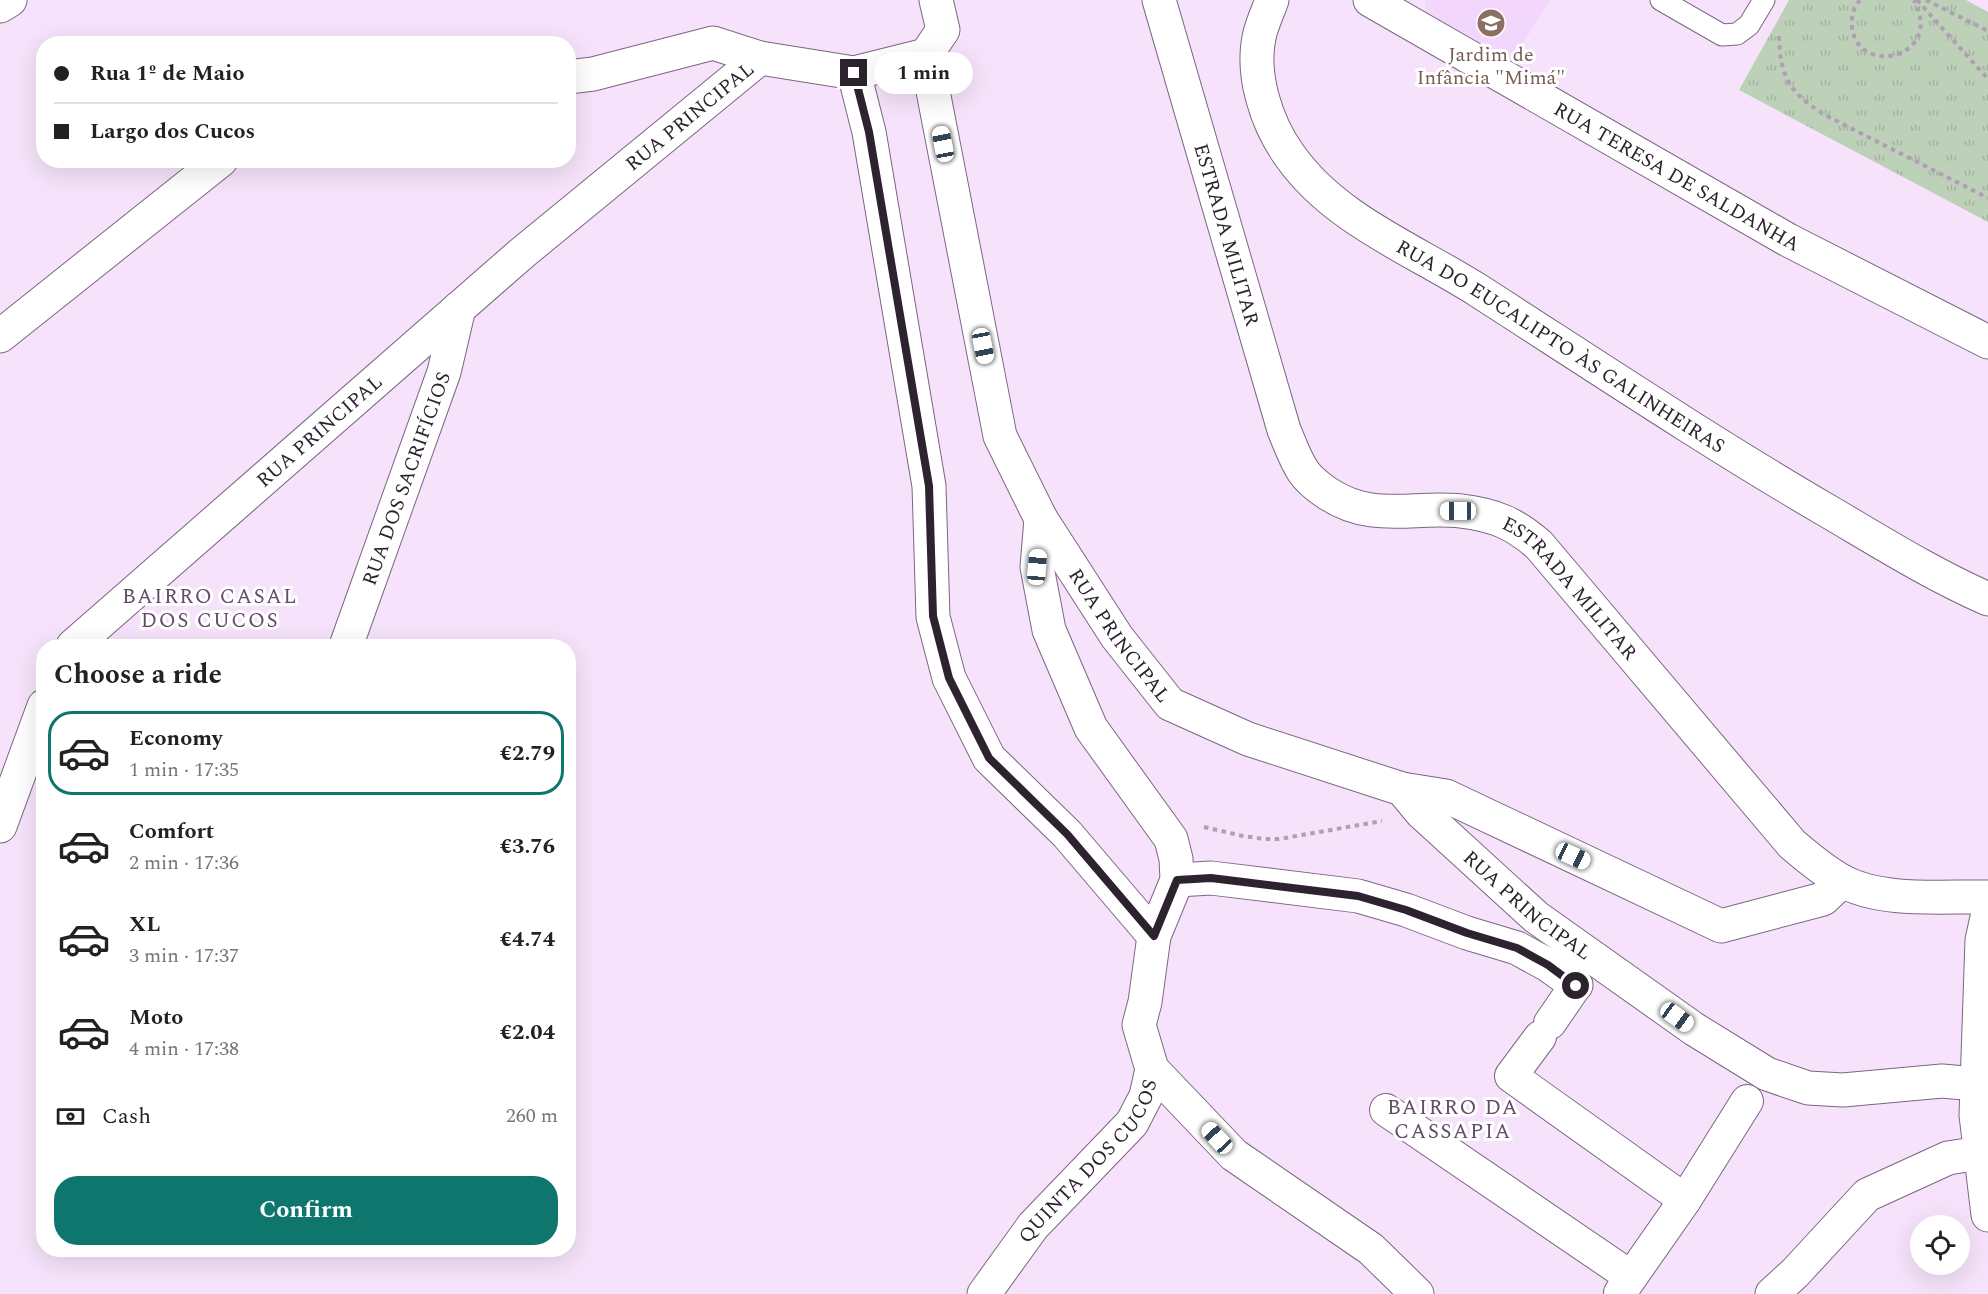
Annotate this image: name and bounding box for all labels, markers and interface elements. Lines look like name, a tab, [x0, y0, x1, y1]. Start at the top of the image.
school or university icon: Jardim de Infância "Mimá"	[1475, 7, 1507, 39]
place label: Jardim de Infância "Mimá"	[1417, 40, 1565, 93]
callout: 1 min	[875, 52, 974, 94]
street label: RUA PRINCIPAL	[619, 55, 761, 179]
text: Rua 1º de Maio	[90, 57, 244, 90]
text: 1 min	[897, 58, 950, 88]
route end	[840, 59, 867, 86]
street label: RUA TERESA DE SALDANHA	[1548, 94, 1805, 260]
text: Largo dos Cucos	[90, 115, 255, 148]
car	[931, 125, 955, 163]
street label: ESTRADA MILITAR	[1185, 140, 1267, 330]
street label: RUA DO EUCALIPTO ÀS GALINHEIRAS	[1390, 232, 1731, 461]
car	[971, 327, 995, 365]
street label: RUA PRINCIPAL	[250, 368, 390, 495]
street label: RUA DOS SACRIFÍCIOS	[355, 368, 459, 590]
car	[1440, 502, 1476, 520]
street label: ESTRADA MILITAR	[1497, 509, 1645, 668]
car	[1026, 548, 1048, 586]
street label: RUA PRINCIPAL	[1061, 563, 1177, 709]
district label: BAIRRO CASAL DOS CUCOS	[122, 581, 298, 637]
text: Choose a ride	[54, 654, 222, 696]
text: Economy	[129, 722, 222, 755]
icon: car	[57, 726, 111, 780]
text: €2.79	[500, 737, 555, 770]
text: 1 min · 17:35	[129, 755, 239, 785]
text: Comfort	[129, 815, 214, 848]
icon: car	[57, 819, 111, 873]
text: €3.76	[500, 830, 555, 863]
car	[1553, 840, 1593, 872]
street label: RUA PRINCIPAL	[1456, 843, 1597, 968]
text: 2 min · 17:36	[129, 848, 239, 878]
text: XL	[129, 908, 160, 941]
icon: car	[57, 912, 111, 966]
text: €4.74	[500, 923, 555, 956]
text: 3 min · 17:37	[129, 941, 239, 971]
route start	[1562, 972, 1589, 999]
car	[1657, 999, 1697, 1035]
text: Moto	[129, 1001, 183, 1034]
icon: car	[57, 1005, 111, 1059]
text: €2.04	[500, 1016, 555, 1049]
text: 4 min · 17:38	[129, 1034, 239, 1064]
street label: QUINTA DOS CUCOS	[1011, 1077, 1165, 1250]
district label: BAIRRO DA CASSAPIA	[1387, 1092, 1519, 1148]
icon: cash	[54, 1100, 87, 1133]
text: Cash	[102, 1100, 151, 1133]
text: 260 m	[506, 1101, 558, 1131]
car	[1198, 1119, 1236, 1157]
button: Confirm	[54, 1176, 558, 1245]
map controls	[1910, 1215, 1970, 1275]
button: locate	[1910, 1215, 1970, 1275]

